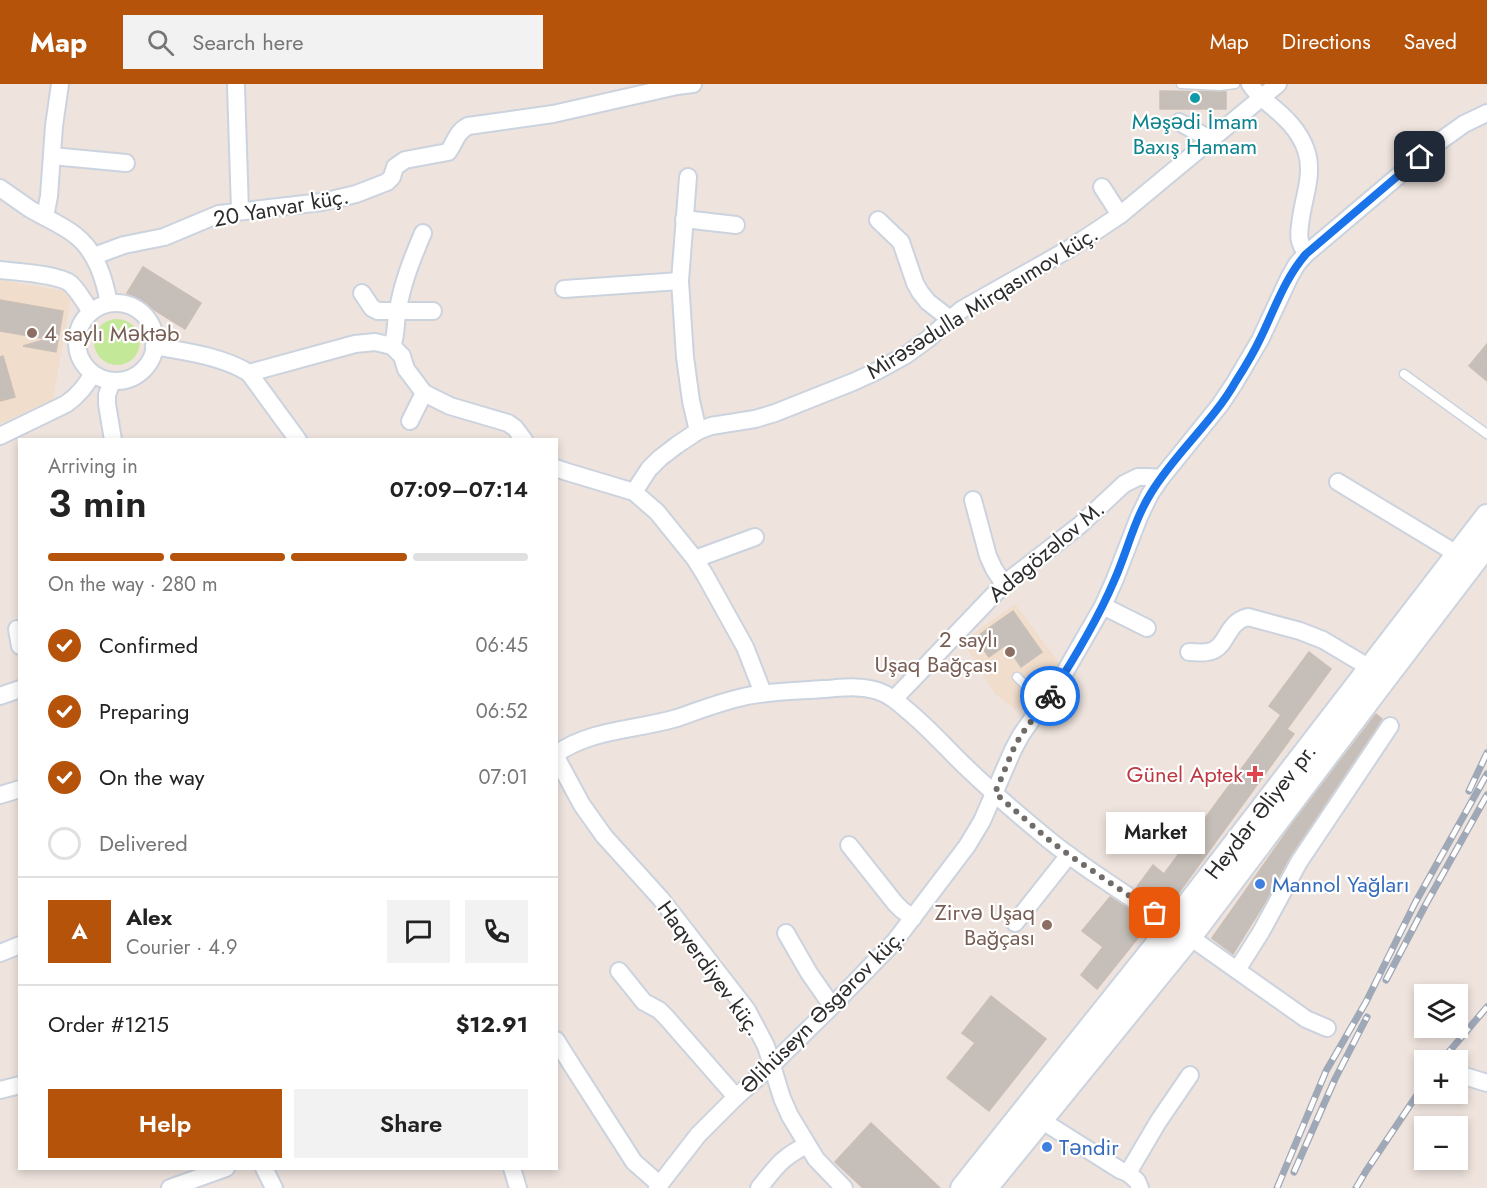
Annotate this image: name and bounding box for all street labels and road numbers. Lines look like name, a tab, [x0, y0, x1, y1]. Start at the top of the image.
street label: 20 Yanvar küç.	[211, 179, 351, 235]
street label: Mirəsədulla Mirqasımov küç.	[860, 217, 1104, 387]
street label: Adəgözəlov M.	[981, 493, 1111, 609]
street label: Heydər Əliyev pr.	[1197, 736, 1323, 886]
street label: Haqverdiyev küç.	[650, 894, 770, 1042]
street label: Əlihüseyn Əsgərov küç.	[732, 921, 912, 1101]

